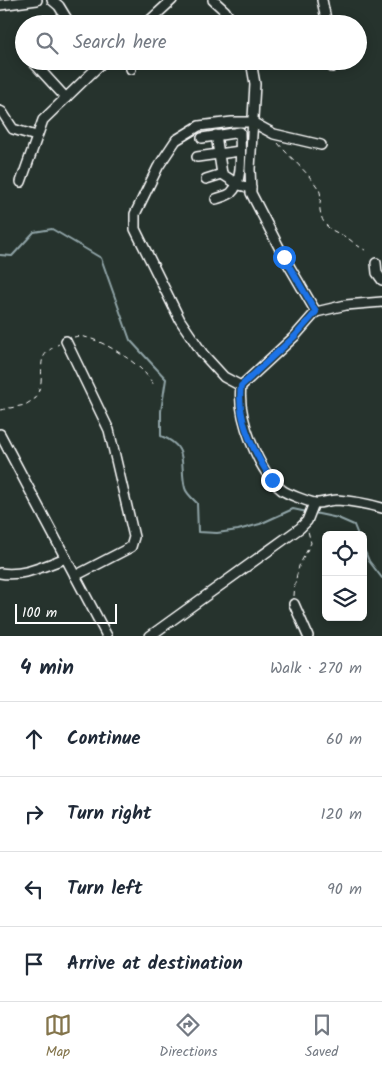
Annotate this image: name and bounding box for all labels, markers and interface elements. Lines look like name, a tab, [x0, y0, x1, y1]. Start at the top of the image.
search box	[15, 15, 367, 70]
text: Search here	[73, 28, 167, 58]
icon: search	[33, 29, 61, 57]
route start	[273, 246, 296, 269]
route end	[261, 469, 284, 492]
map controls	[322, 531, 367, 621]
button: locate	[322, 531, 367, 576]
button: layers	[322, 576, 367, 621]
scale bar	[15, 601, 118, 624]
text: 100 m	[22, 602, 57, 624]
text: 4 min	[20, 652, 74, 685]
text: Walk · 270 m	[270, 656, 362, 681]
text: Continue	[67, 724, 140, 754]
icon: ahead	[20, 725, 48, 753]
text: 60 m	[326, 727, 362, 752]
text: Turn right	[67, 799, 152, 829]
icon: right	[20, 800, 48, 828]
text: 120 m	[321, 802, 362, 827]
text: Turn left	[67, 874, 142, 904]
icon: left	[20, 875, 48, 903]
text: 90 m	[327, 877, 362, 902]
text: Arrive at destination	[67, 949, 243, 979]
icon: arrive	[20, 950, 48, 978]
tab: Map	[44, 1011, 72, 1063]
tab: Directions	[159, 1011, 217, 1063]
tab: Saved	[305, 1011, 338, 1063]

